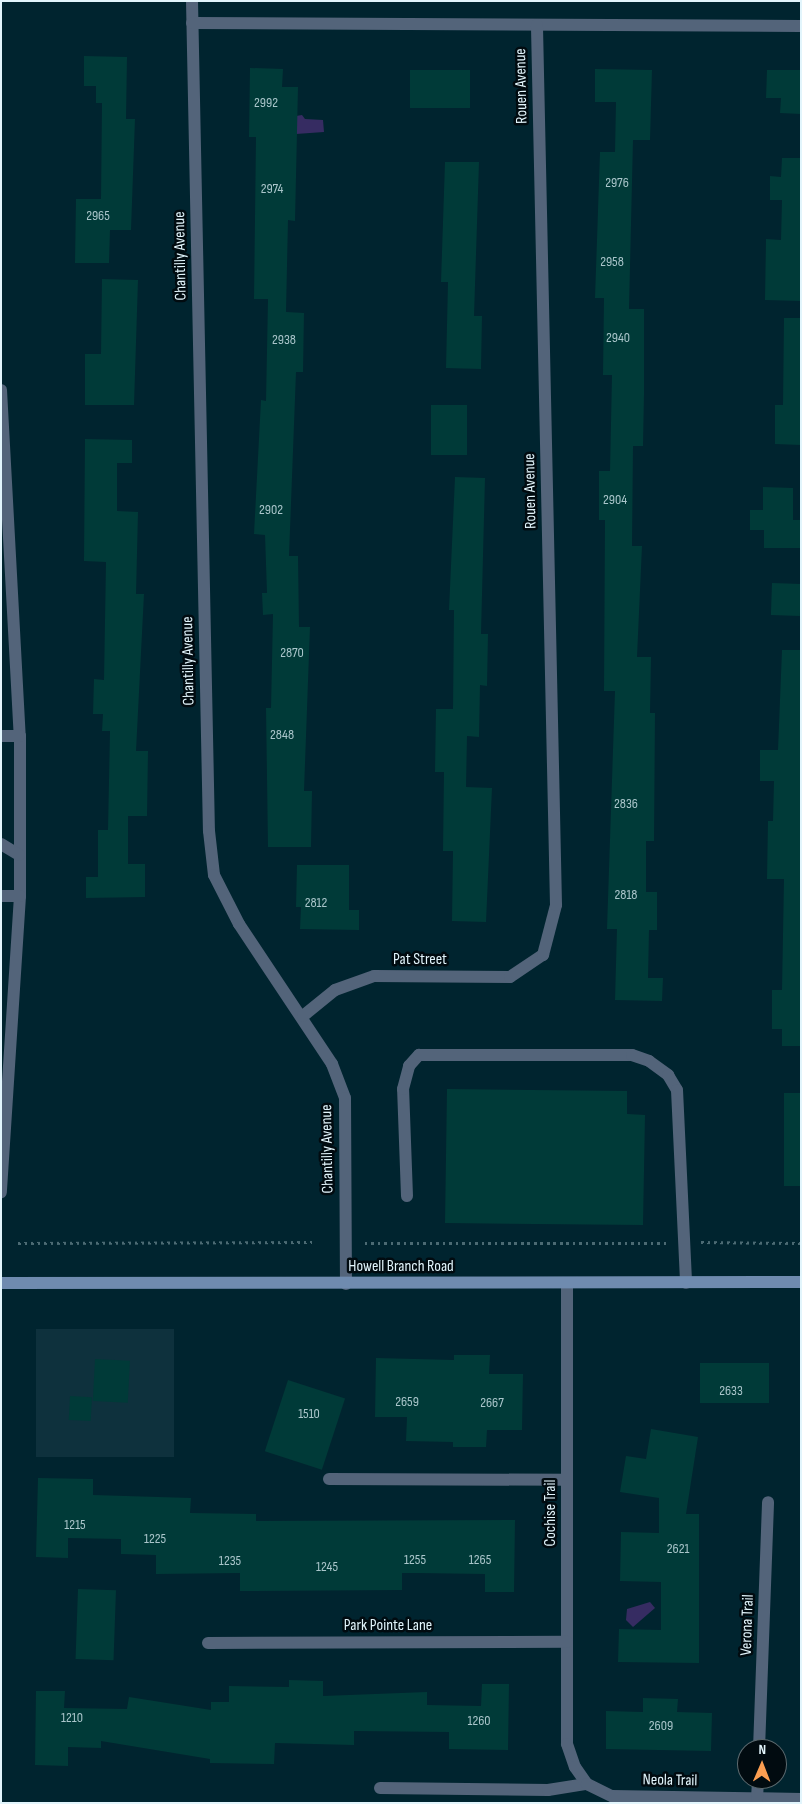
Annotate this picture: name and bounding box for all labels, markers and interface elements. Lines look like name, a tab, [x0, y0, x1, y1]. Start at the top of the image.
street label: Rouen Avenue	[512, 48, 532, 124]
house number: 2992	[254, 95, 278, 111]
house number: 2976	[605, 175, 629, 191]
house number: 2974	[261, 181, 283, 197]
house number: 2965	[86, 208, 110, 224]
street label: Chantilly Avenue	[171, 211, 191, 301]
house number: 2958	[600, 254, 624, 270]
house number: 2940	[606, 330, 630, 346]
house number: 2938	[272, 332, 296, 348]
street label: Rouen Avenue	[521, 453, 541, 529]
house number: 2904	[603, 492, 627, 508]
house number: 2902	[259, 502, 283, 518]
street label: Chantilly Avenue	[179, 616, 199, 706]
house number: 2870	[280, 645, 304, 661]
house number: 2848	[270, 727, 294, 743]
house number: 2836	[614, 796, 638, 812]
house number: 2818	[615, 887, 637, 903]
house number: 2812	[305, 895, 327, 911]
street label: Pat Street	[393, 950, 447, 970]
street label: Chantilly Avenue	[318, 1104, 338, 1194]
street label: Howell Branch Road	[348, 1257, 454, 1277]
house number: 2633	[719, 1383, 743, 1399]
house number: 2659	[395, 1394, 419, 1410]
house number: 2667	[480, 1395, 504, 1411]
house number: 1510	[298, 1406, 320, 1422]
street label: Cochise Trail	[541, 1480, 561, 1546]
house number: 1215	[64, 1517, 86, 1533]
house number: 1225	[144, 1531, 166, 1547]
house number: 2621	[667, 1541, 689, 1557]
house number: 1255	[404, 1552, 426, 1568]
house number: 1265	[469, 1552, 491, 1568]
house number: 1235	[219, 1553, 241, 1569]
house number: 1245	[316, 1559, 338, 1575]
street label: Verona Trail	[737, 1594, 759, 1656]
street label: Park Pointe Lane	[344, 1616, 432, 1636]
house number: 1210	[61, 1710, 83, 1726]
house number: 1260	[467, 1713, 491, 1729]
house number: 2609	[649, 1718, 673, 1734]
north arrow	[737, 1739, 787, 1789]
text: N	[758, 1741, 766, 1758]
street label: Neola Trail	[643, 1771, 697, 1791]

